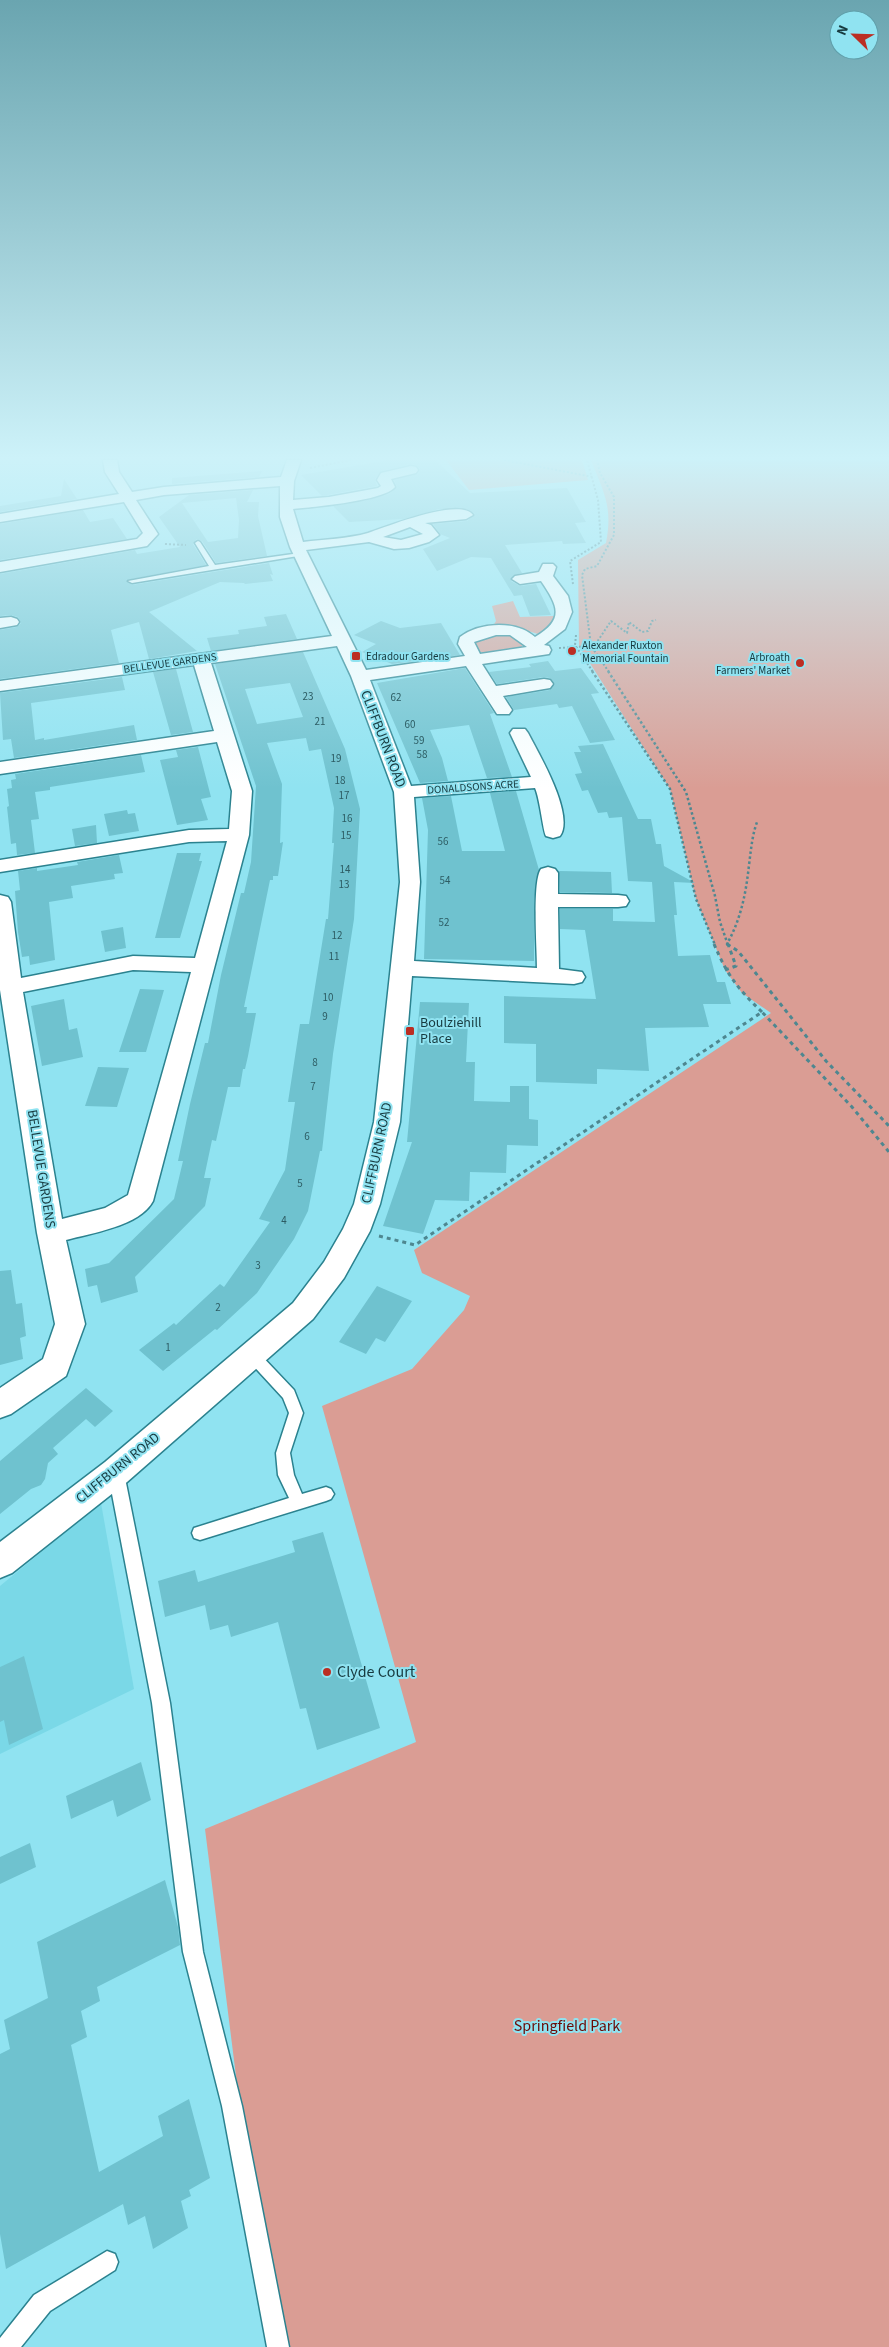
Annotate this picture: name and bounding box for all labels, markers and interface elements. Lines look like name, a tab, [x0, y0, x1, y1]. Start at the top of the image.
north arrow	[829, 10, 879, 60]
text: N	[832, 22, 854, 39]
place label: Alexander Ruxton Memorial Fountain	[582, 638, 669, 666]
marker: Alexander Ruxton Memorial Fountain	[566, 645, 578, 657]
street label: BELLEVUE GARDENS	[122, 649, 218, 677]
place label: Edradour Gardens	[366, 649, 450, 664]
marker: Edradour Gardens	[350, 650, 362, 662]
place label: Arbroath Farmers' Market	[716, 650, 790, 678]
marker: Arbroath Farmers' Market	[794, 657, 806, 669]
street label: CLIFFBURN ROAD	[355, 687, 411, 791]
house number: 23	[303, 689, 313, 704]
house number: 62	[391, 690, 401, 705]
house number: 21	[315, 714, 325, 729]
house number: 60	[405, 717, 415, 732]
house number: 59	[414, 733, 424, 748]
house number: 58	[417, 747, 428, 762]
house number: 19	[331, 751, 341, 766]
house number: 18	[335, 773, 346, 788]
street label: DONALDSONS ACRE	[427, 776, 520, 798]
house number: 17	[339, 788, 349, 803]
house number: 16	[342, 811, 353, 826]
house number: 15	[341, 828, 351, 843]
house number: 56	[438, 834, 449, 849]
house number: 14	[340, 862, 351, 877]
house number: 54	[440, 873, 451, 888]
house number: 13	[339, 877, 349, 892]
house number: 52	[439, 915, 449, 930]
house number: 12	[332, 928, 342, 943]
house number: 11	[329, 949, 339, 964]
house number: 10	[323, 990, 333, 1005]
house number: 9	[322, 1009, 328, 1024]
place label: Boulziehill Place	[420, 1013, 482, 1049]
marker: Boulziehill Place	[404, 1025, 416, 1037]
house number: 8	[312, 1055, 318, 1070]
house number: 7	[310, 1079, 316, 1094]
street label: CLIFFBURN ROAD	[357, 1101, 397, 1205]
street label: BELLEVUE GARDENS	[22, 1108, 60, 1230]
house number: 6	[304, 1129, 310, 1144]
house number: 5	[297, 1176, 303, 1191]
house number: 4	[281, 1213, 287, 1228]
house number: 3	[255, 1258, 261, 1273]
house number: 2	[215, 1300, 221, 1315]
house number: 1	[165, 1340, 171, 1355]
street label: CLIFFBURN ROAD	[72, 1428, 164, 1508]
place label: Clyde Court	[337, 1661, 416, 1683]
marker: Clyde Court	[321, 1666, 333, 1678]
park label: Springfield Park	[514, 2015, 620, 2037]

